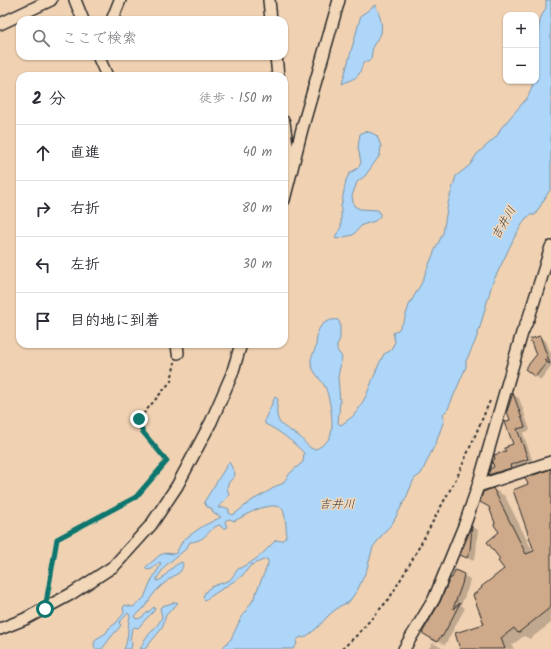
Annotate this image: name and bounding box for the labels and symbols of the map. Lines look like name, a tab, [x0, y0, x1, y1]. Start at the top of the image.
water label: 吉井川	[487, 203, 521, 243]
route end	[130, 410, 148, 428]
water label: 吉井川	[319, 495, 355, 514]
route start	[36, 600, 54, 618]

